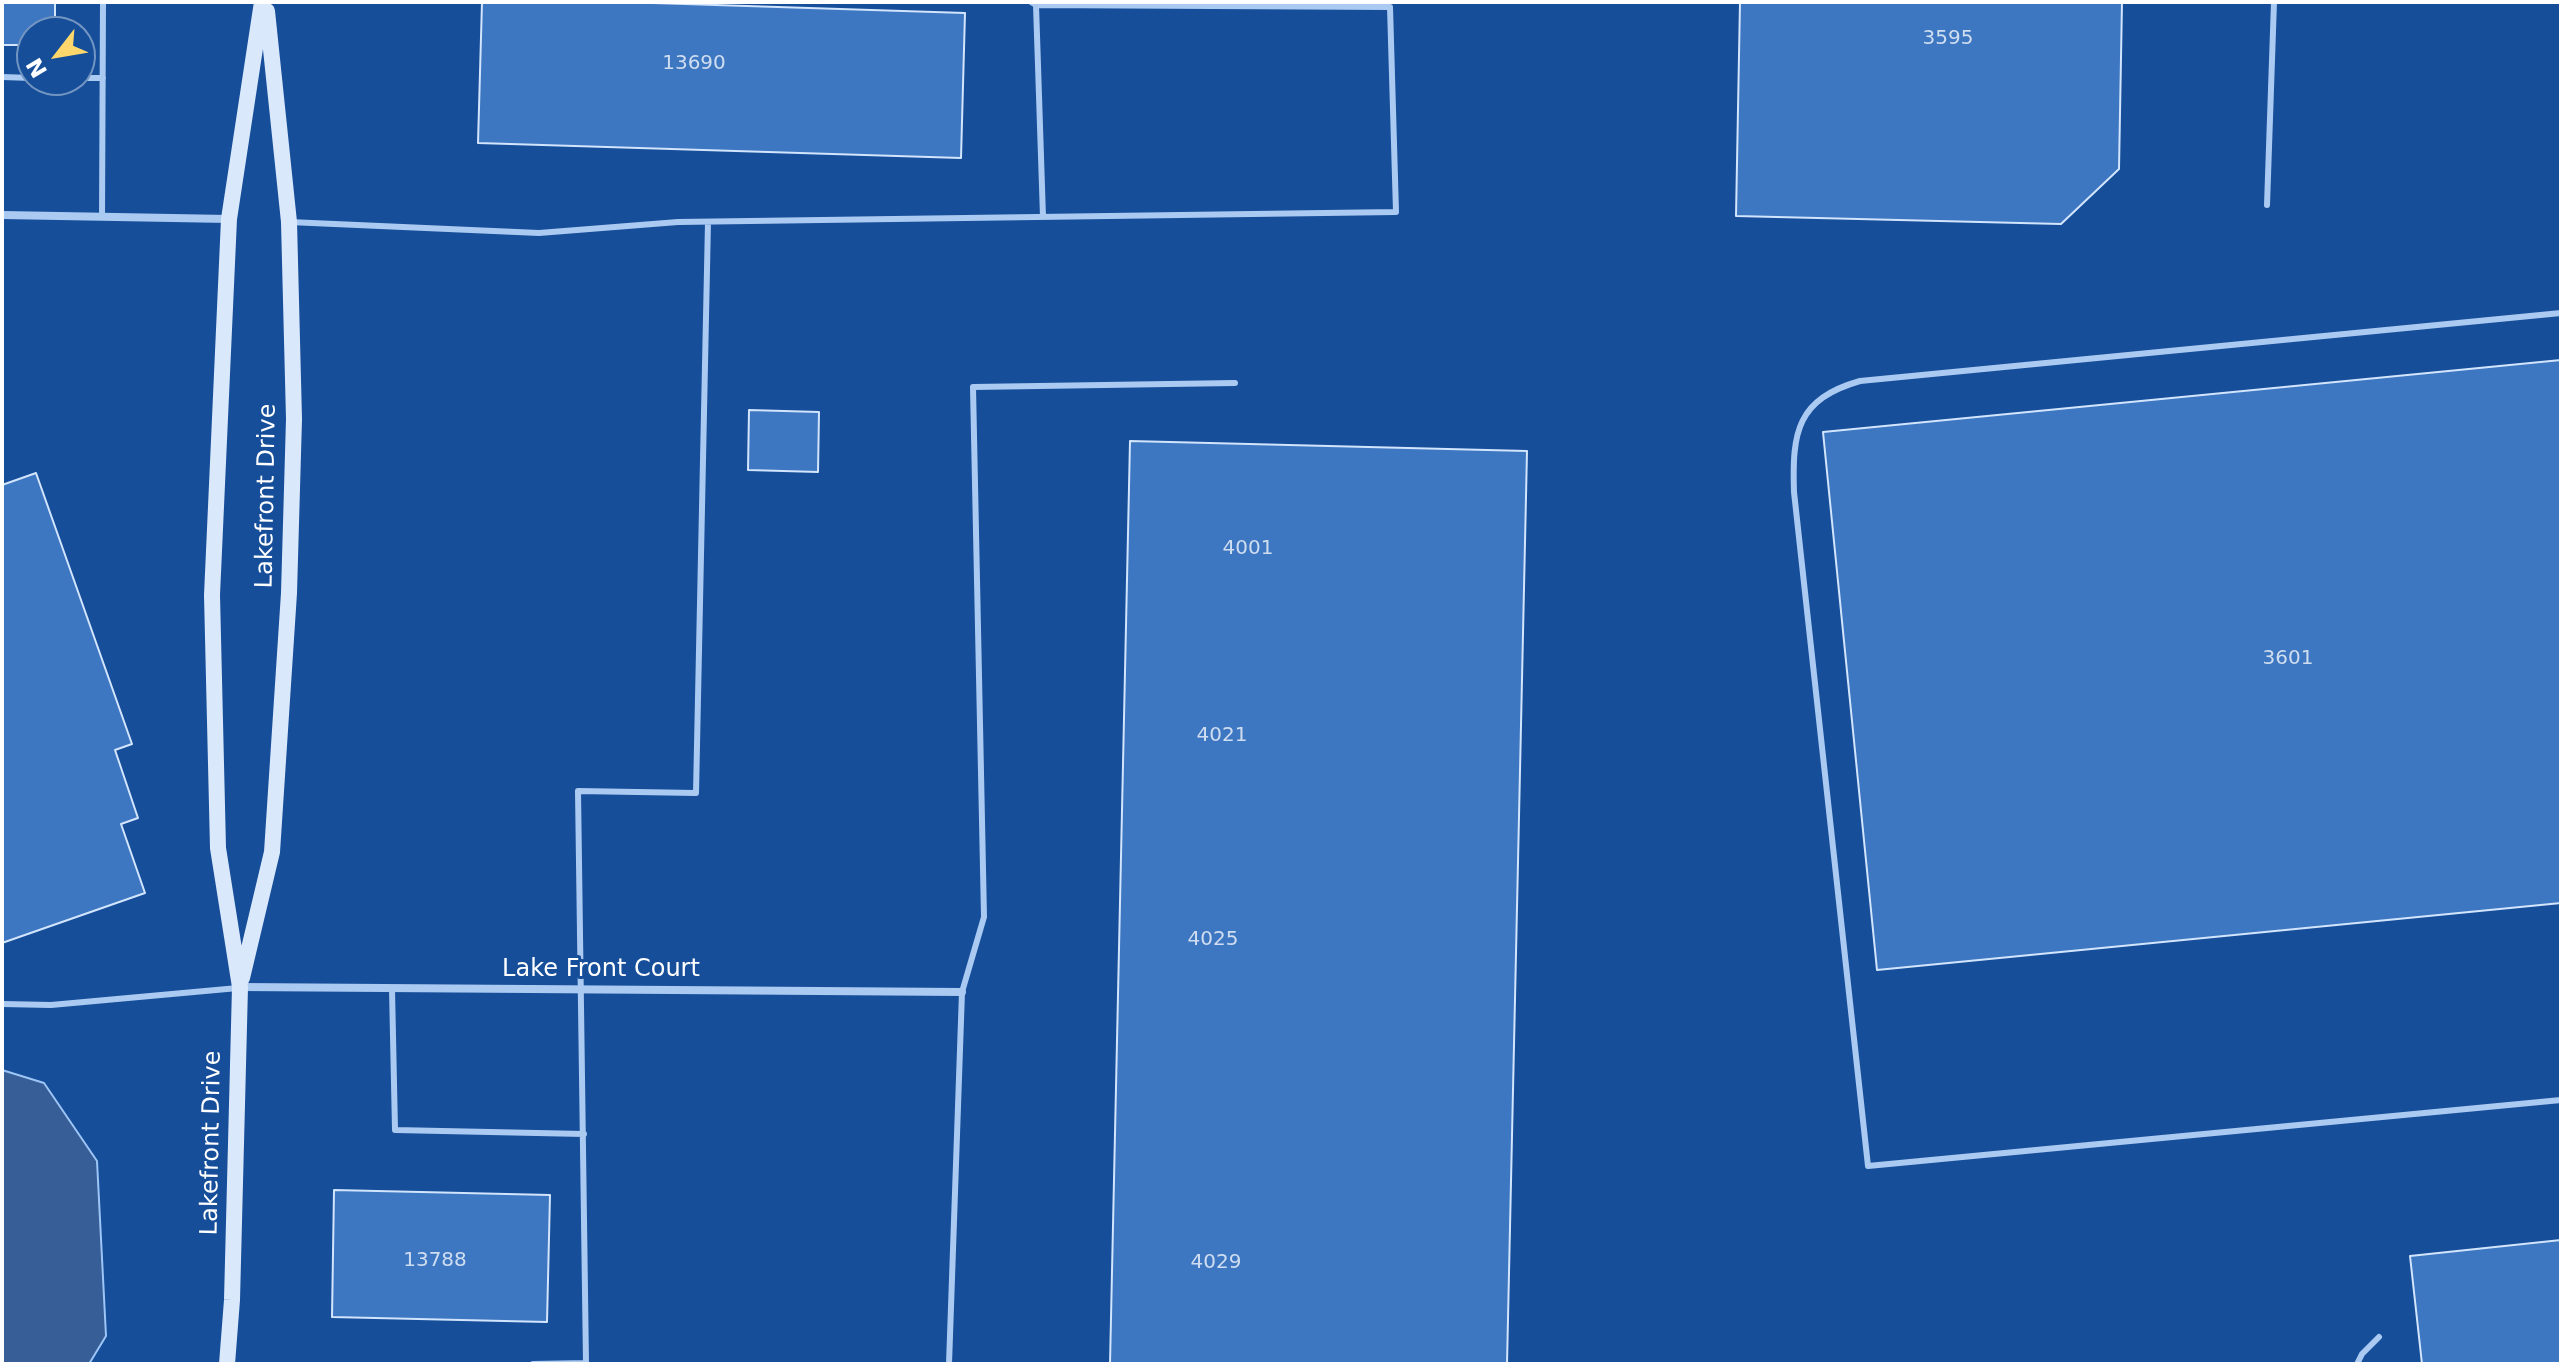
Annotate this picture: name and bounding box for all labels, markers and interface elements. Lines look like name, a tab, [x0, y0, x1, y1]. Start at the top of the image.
north arrow	[16, 16, 96, 96]
house number: 3595	[1923, 27, 1973, 51]
house number: 13690	[662, 52, 726, 76]
text: N	[21, 53, 52, 82]
street label: Lakefront Drive	[251, 403, 283, 589]
house number: 4001	[1223, 537, 1273, 561]
house number: 3601	[2263, 647, 2313, 671]
house number: 4021	[1197, 724, 1247, 748]
house number: 4025	[1188, 928, 1238, 952]
street label: Lake Front Court	[502, 956, 700, 984]
street label: Lakefront Drive	[196, 1050, 228, 1236]
house number: 13788	[403, 1249, 467, 1273]
house number: 4029	[1191, 1251, 1241, 1275]

